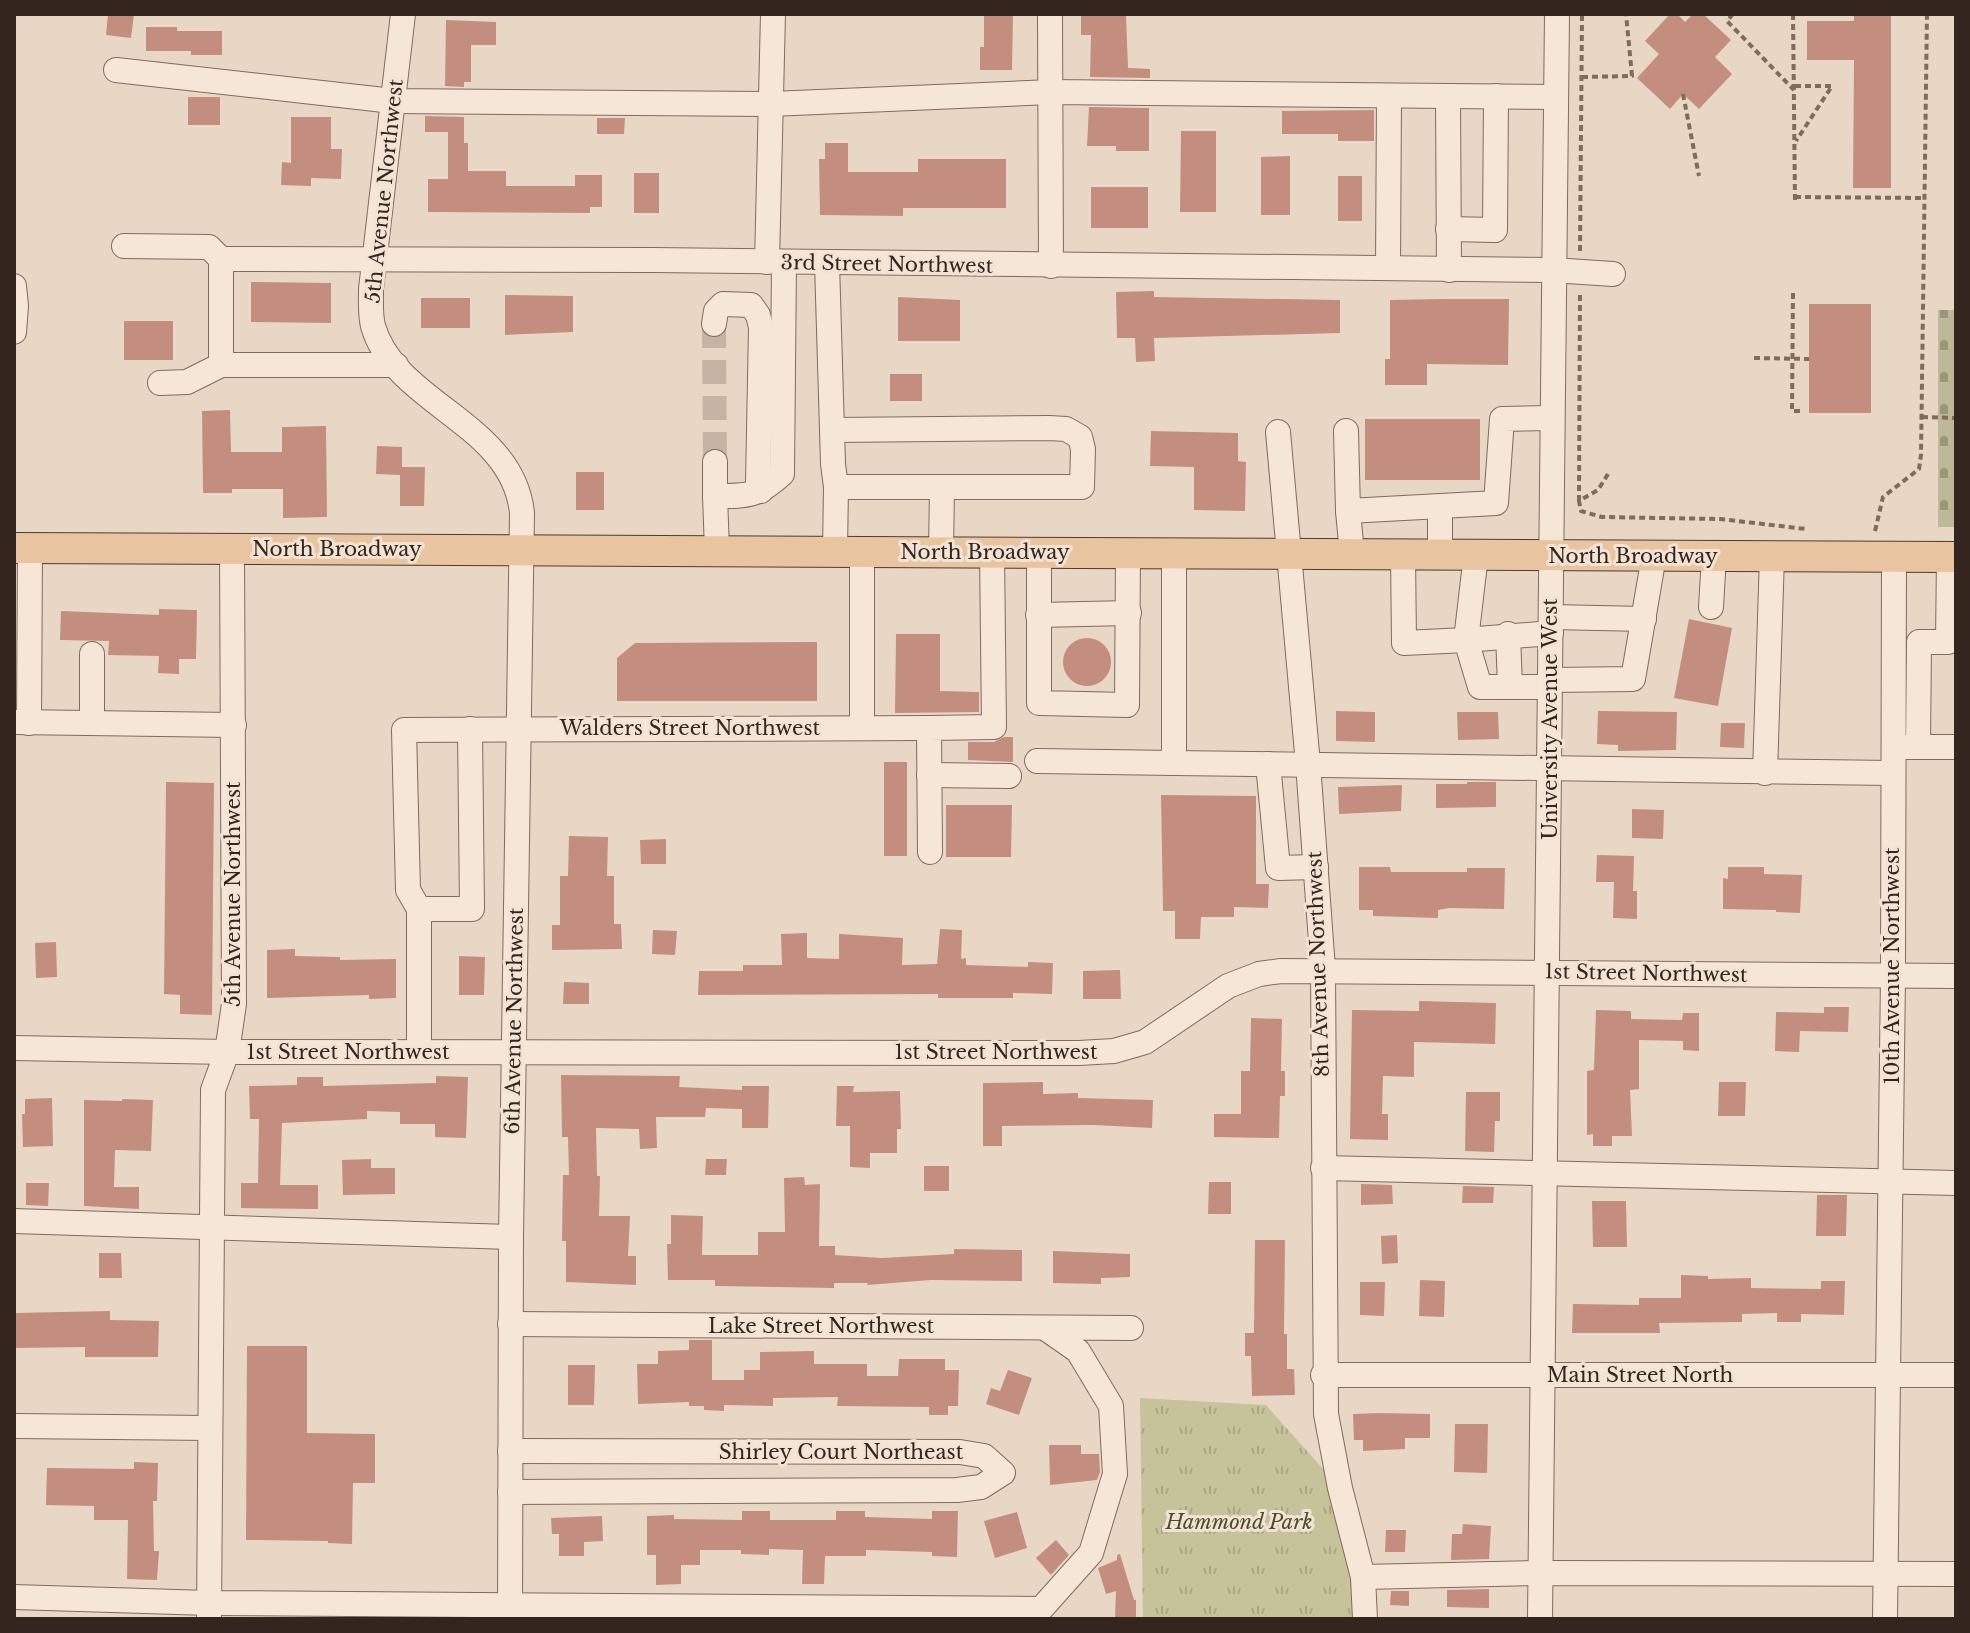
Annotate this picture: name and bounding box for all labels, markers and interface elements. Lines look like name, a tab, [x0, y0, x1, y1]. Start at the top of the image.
street label: 5th Avenue Northwest	[360, 77, 408, 304]
street label: 3rd Street Northwest	[781, 250, 994, 278]
street label: North Broadway	[252, 537, 422, 561]
street label: North Broadway	[900, 540, 1070, 564]
street label: North Broadway	[1548, 544, 1718, 568]
street label: University Avenue West	[1538, 598, 1562, 840]
street label: Walders Street Northwest	[559, 716, 821, 740]
street label: 5th Avenue Northwest	[221, 781, 245, 1007]
street label: 10th Avenue Northwest	[1880, 847, 1904, 1085]
street label: 8th Avenue Northwest	[1302, 850, 1334, 1077]
street label: 6th Avenue Northwest	[500, 907, 528, 1135]
street label: 1st Street Northwest	[1544, 959, 1748, 987]
street label: 1st Street Northwest	[247, 1040, 450, 1064]
street label: 1st Street Northwest	[895, 1040, 1098, 1064]
street label: Lake Street Northwest	[708, 1314, 934, 1338]
street label: Main Street North	[1547, 1363, 1733, 1387]
street label: Shirley Court Northeast	[719, 1440, 964, 1464]
park label: Hammond Park	[1164, 1510, 1313, 1534]

